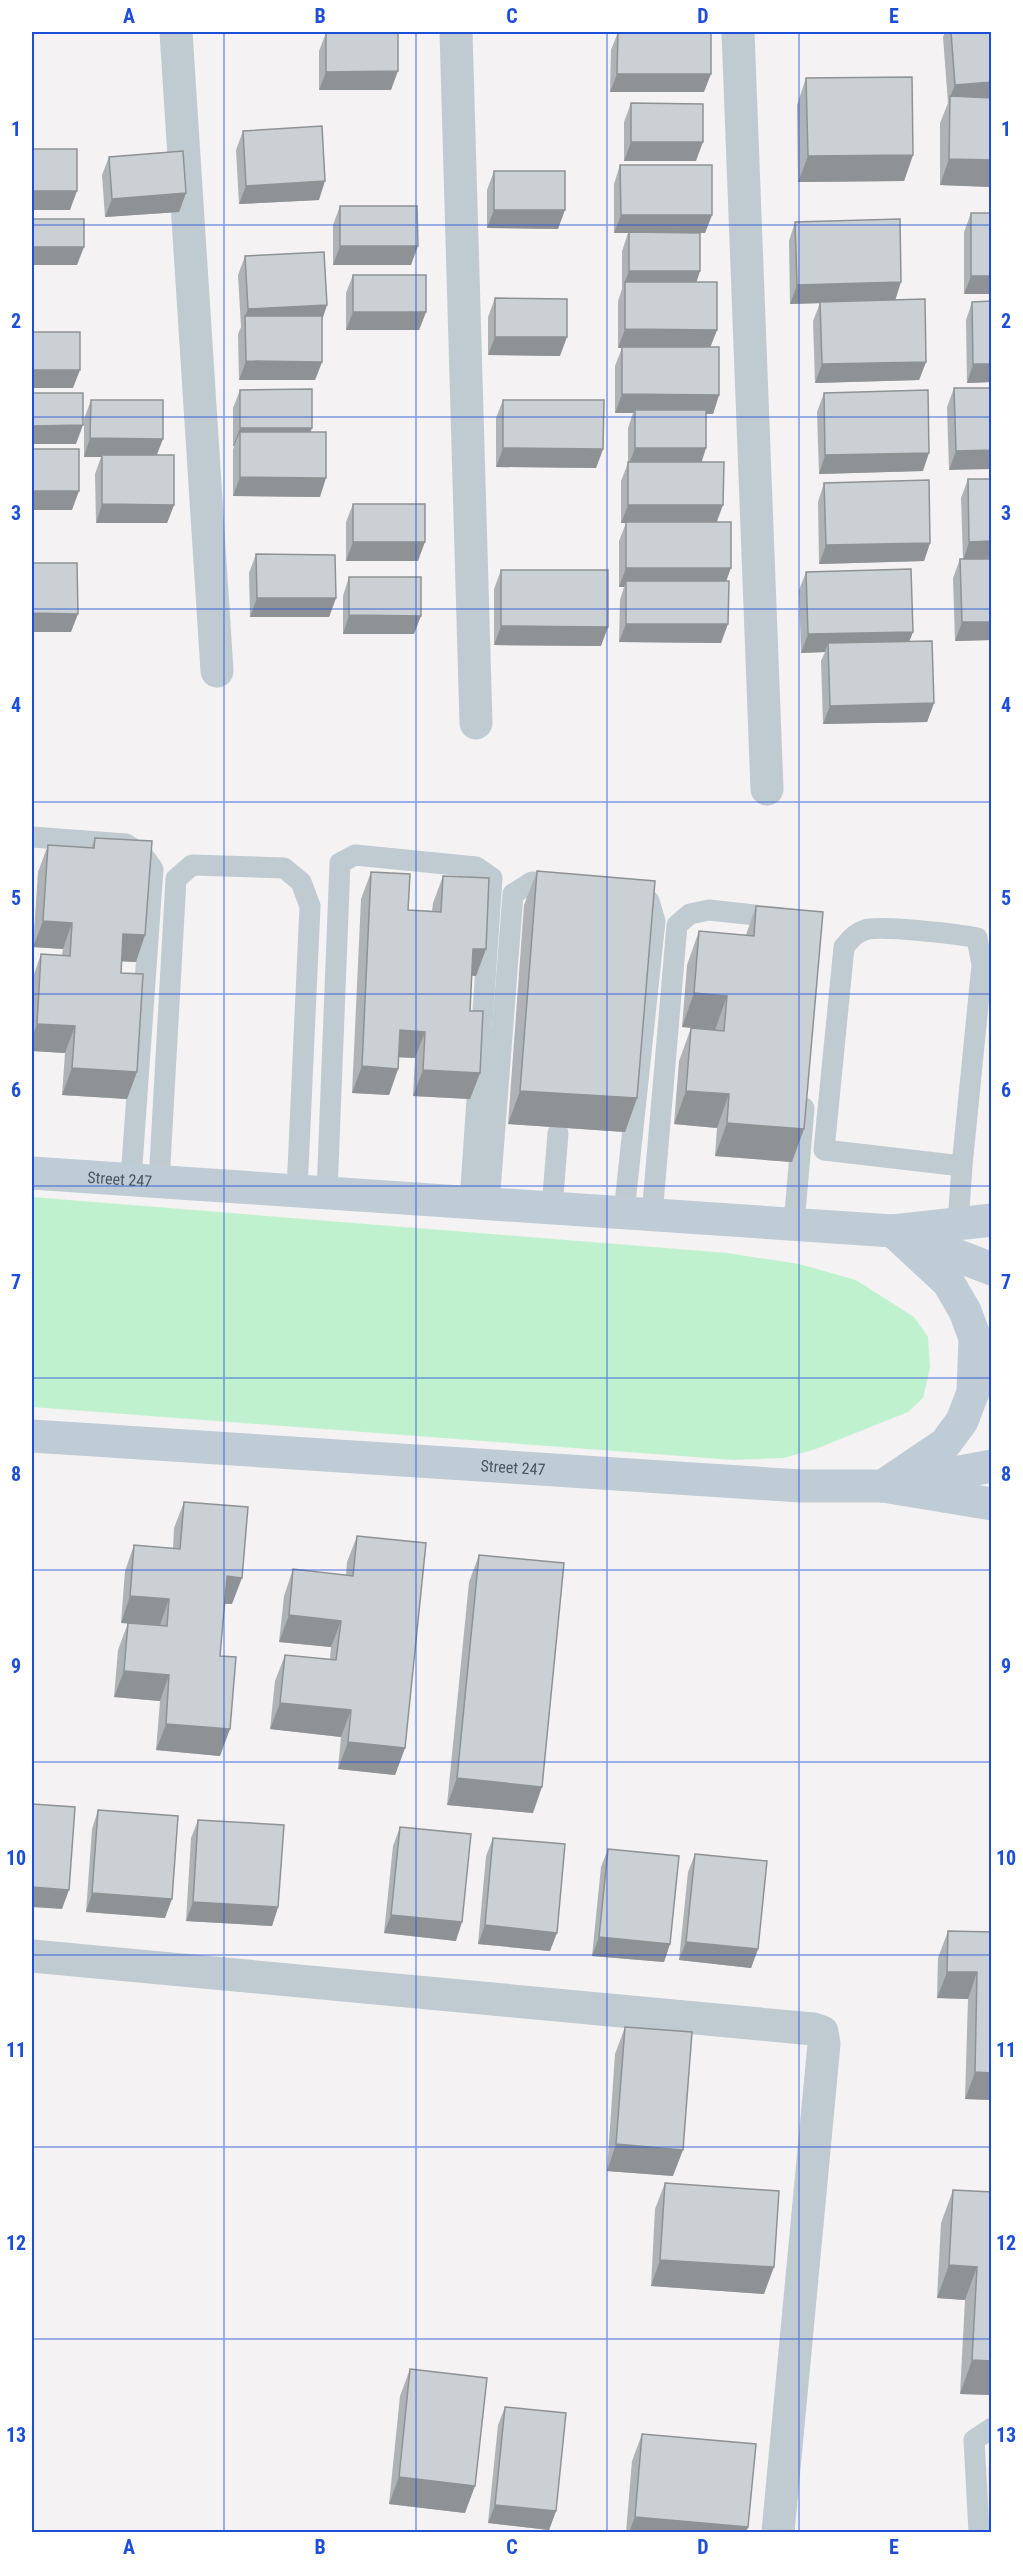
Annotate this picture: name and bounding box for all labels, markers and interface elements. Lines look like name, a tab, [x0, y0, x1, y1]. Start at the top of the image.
text: A	[123, 4, 135, 28]
text: B	[314, 4, 326, 28]
text: C	[506, 4, 518, 28]
text: D	[697, 4, 709, 28]
text: E	[889, 4, 899, 28]
text: 1	[11, 117, 21, 141]
text: 1	[1001, 117, 1011, 141]
text: 2	[11, 309, 21, 333]
text: 2	[1001, 309, 1011, 333]
text: 3	[11, 501, 21, 525]
text: 3	[1001, 501, 1011, 525]
text: 4	[11, 693, 21, 717]
text: 4	[1001, 693, 1011, 717]
text: 5	[11, 886, 21, 910]
text: 5	[1001, 886, 1011, 910]
text: 6	[11, 1078, 21, 1102]
text: 6	[1001, 1078, 1011, 1102]
street label: Street 247	[87, 1167, 153, 1191]
text: 7	[11, 1270, 21, 1294]
text: 7	[1001, 1270, 1011, 1294]
street label: Street 247	[480, 1456, 546, 1479]
text: 8	[11, 1462, 21, 1486]
text: 8	[1001, 1462, 1011, 1486]
text: 9	[11, 1654, 21, 1678]
text: 9	[1001, 1654, 1011, 1678]
text: 10	[6, 1846, 26, 1870]
text: 10	[996, 1846, 1016, 1870]
text: 11	[6, 2038, 26, 2062]
text: 11	[996, 2038, 1016, 2062]
text: 12	[6, 2231, 26, 2255]
text: 12	[996, 2231, 1016, 2255]
text: 13	[6, 2423, 26, 2447]
text: 13	[996, 2423, 1016, 2447]
text: A	[123, 2535, 135, 2559]
text: B	[314, 2535, 326, 2559]
text: C	[506, 2535, 518, 2559]
text: D	[697, 2535, 709, 2559]
text: E	[889, 2535, 899, 2559]

